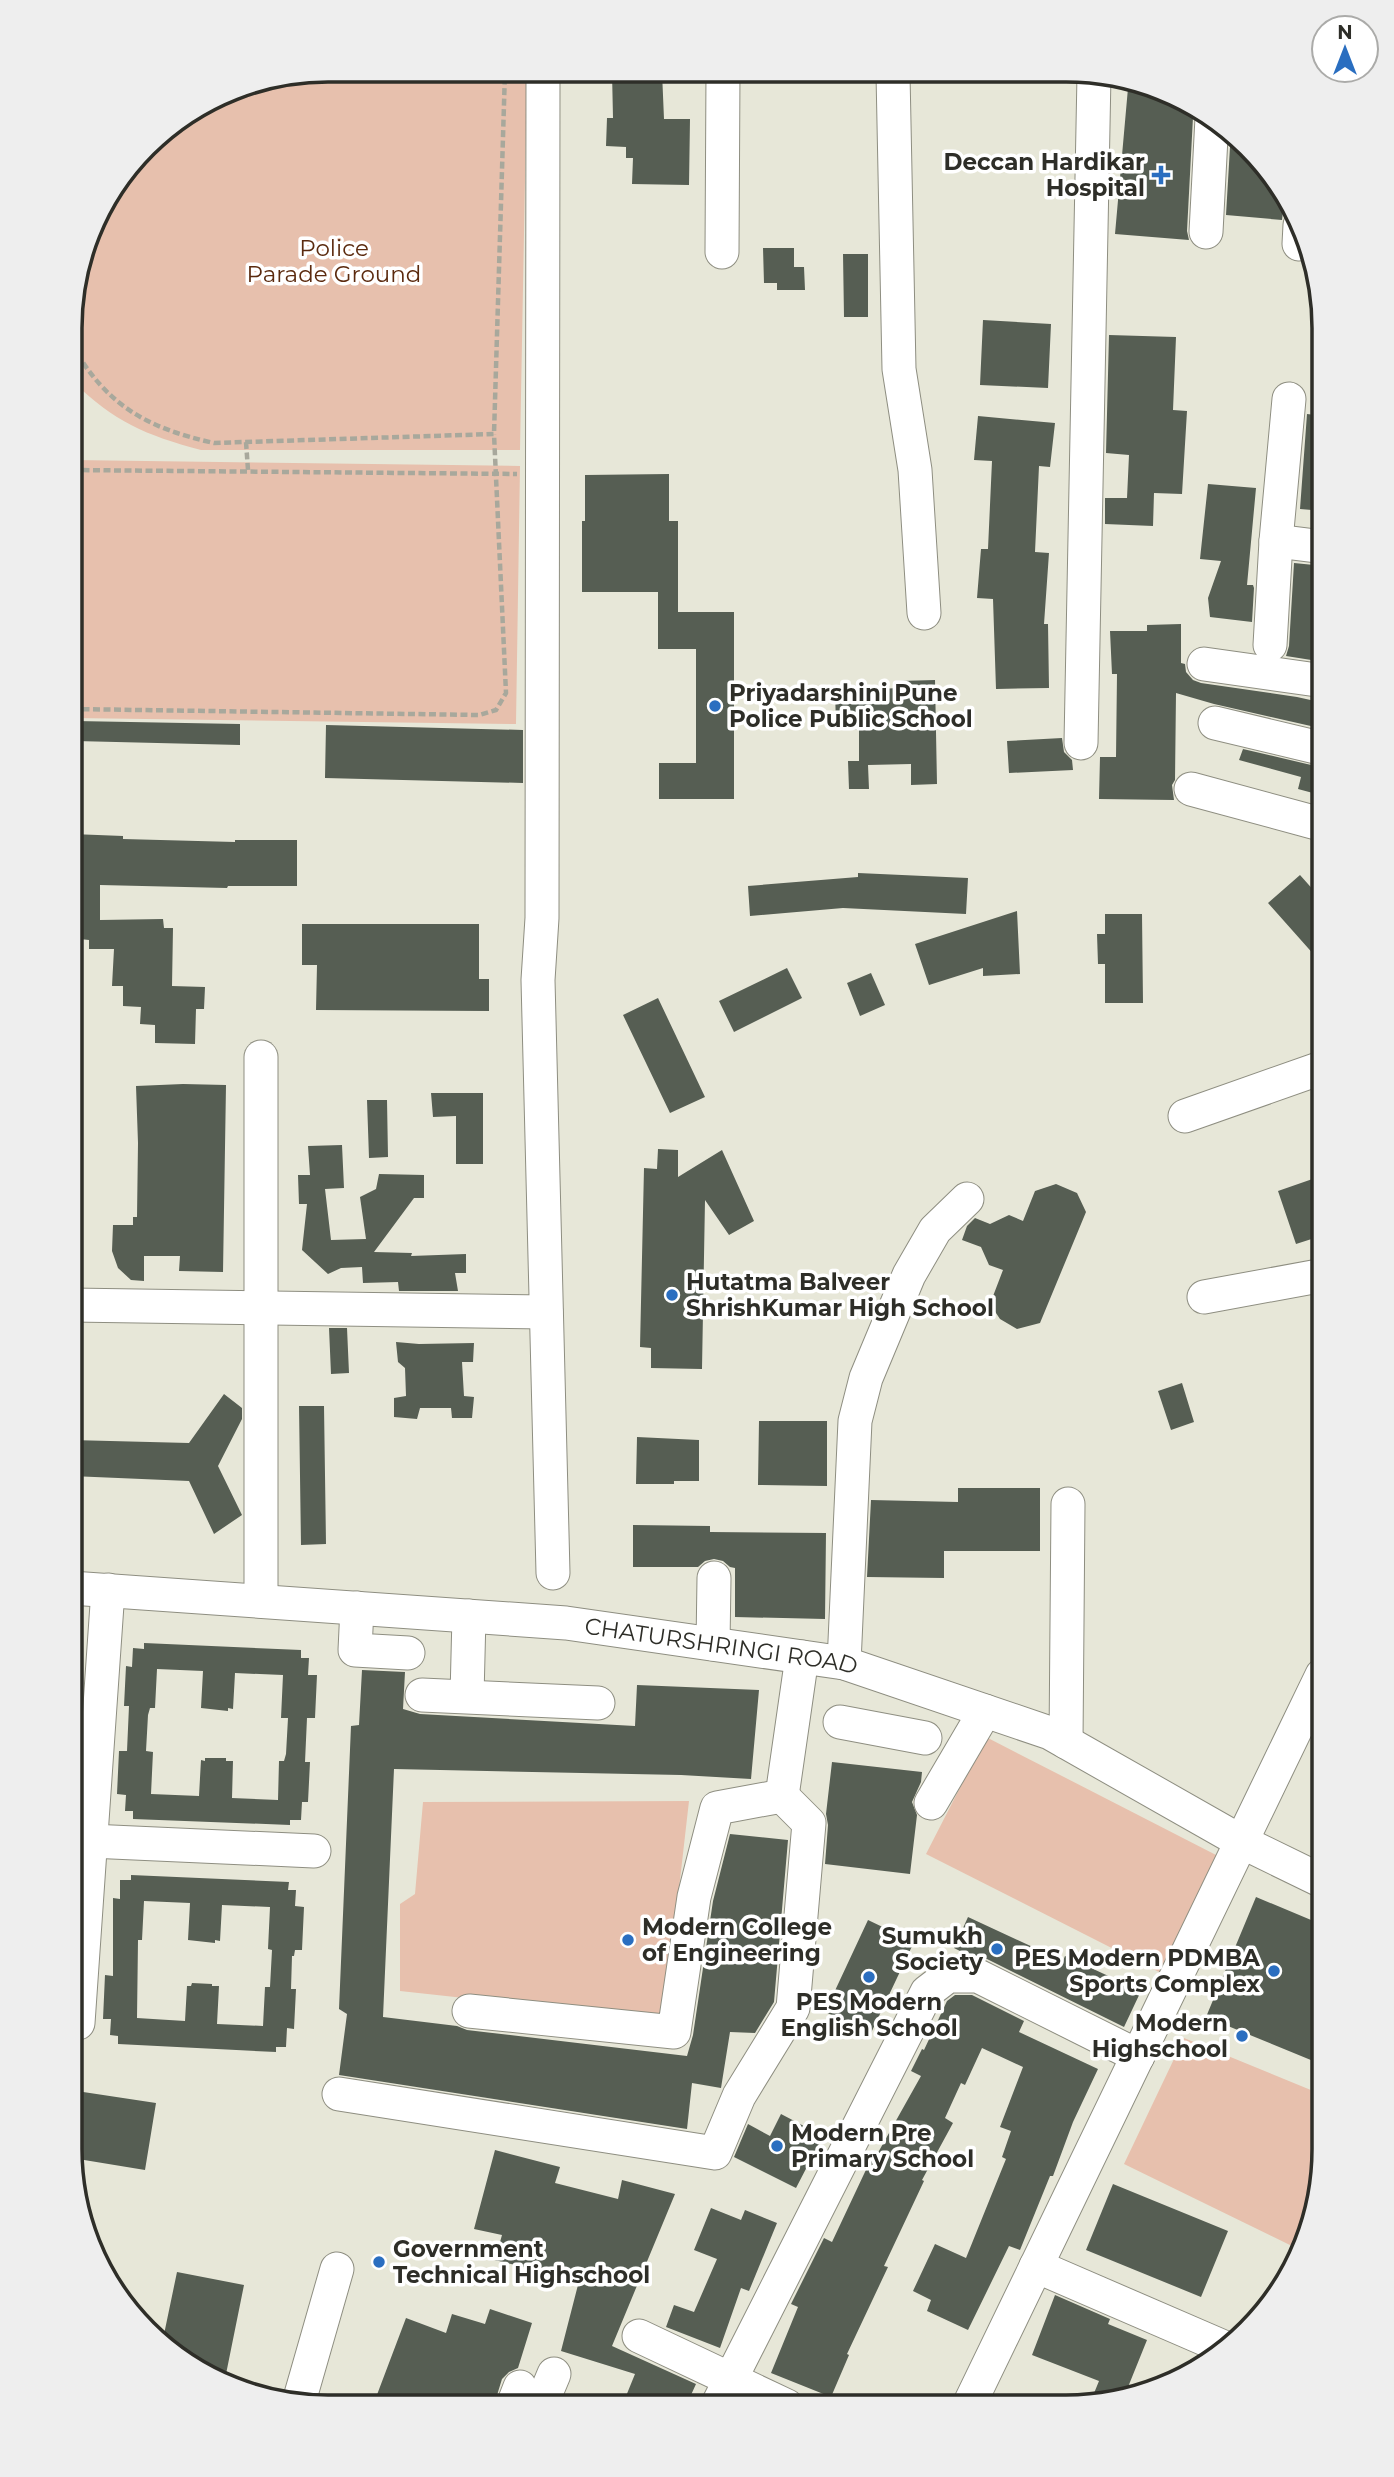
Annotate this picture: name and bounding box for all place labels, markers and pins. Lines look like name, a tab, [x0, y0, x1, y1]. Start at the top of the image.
place label: Deccan Hardikar Hospital	[944, 148, 1145, 202]
marker: Deccan Hardikar Hospital	[1151, 165, 1171, 185]
place label: Priyadarshini Pune Police Public School	[729, 679, 973, 733]
marker: Priyadarshini Pune Police Public School	[707, 698, 723, 714]
place label: Hutatma Balveer ShrishKumar High School	[686, 1268, 994, 1322]
marker: Hutatma Balveer ShrishKumar High School	[664, 1287, 680, 1303]
place label: Modern College of Engineering	[642, 1913, 832, 1967]
place label: Sumukh Society	[882, 1922, 983, 1976]
marker: Modern College of Engineering	[620, 1932, 636, 1948]
marker: Sumukh Society	[989, 1941, 1005, 1957]
place label: PES Modern PDMBA Sports Complex	[1014, 1944, 1260, 1998]
marker: PES Modern PDMBA Sports Complex	[1266, 1963, 1282, 1979]
marker: PES Modern English School	[861, 1969, 877, 1985]
place label: PES Modern English School	[780, 1988, 958, 2042]
place label: Modern Highschool	[1092, 2009, 1228, 2063]
marker: Modern Highschool	[1234, 2028, 1250, 2044]
place label: Modern Pre Primary School	[791, 2119, 974, 2173]
marker: Modern Pre Primary School	[769, 2138, 785, 2154]
place label: Government Technical Highschool	[393, 2235, 650, 2289]
marker: Government Technical Highschool	[371, 2254, 387, 2270]

